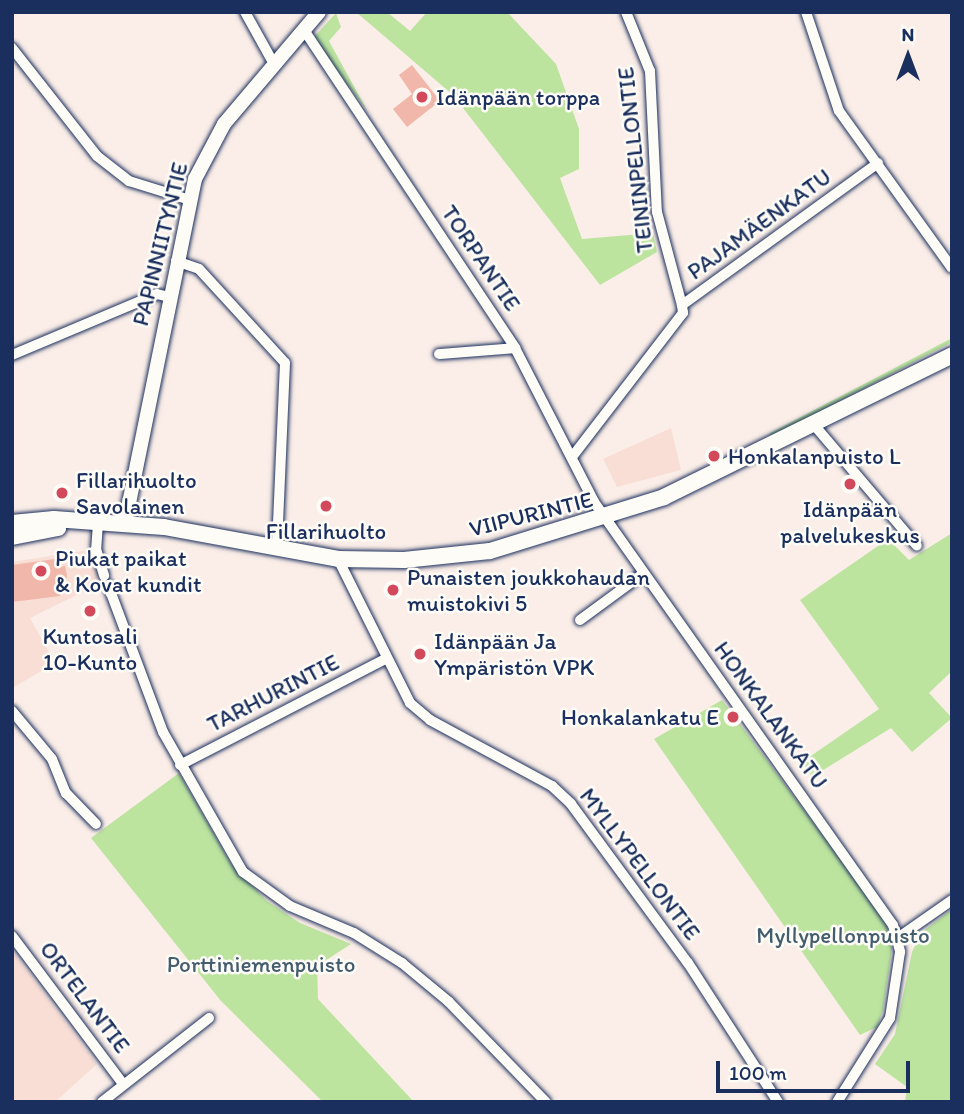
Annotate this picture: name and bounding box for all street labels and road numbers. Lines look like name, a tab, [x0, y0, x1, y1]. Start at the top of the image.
street label: TEININPELLONTIE	[612, 66, 658, 254]
street label: PAPINNIITYNTIE	[126, 159, 194, 329]
street label: PAJAMÄENKATU	[682, 163, 836, 285]
street label: TORPANTIE	[436, 200, 526, 316]
street label: VIIPURINTIE	[466, 485, 596, 543]
street label: HONKALANKATU	[708, 636, 834, 794]
street label: TARHURINTIE	[203, 648, 343, 738]
street label: MYLLYPELLONTIE	[574, 783, 706, 945]
street label: ORTELANTIE	[34, 936, 136, 1058]

